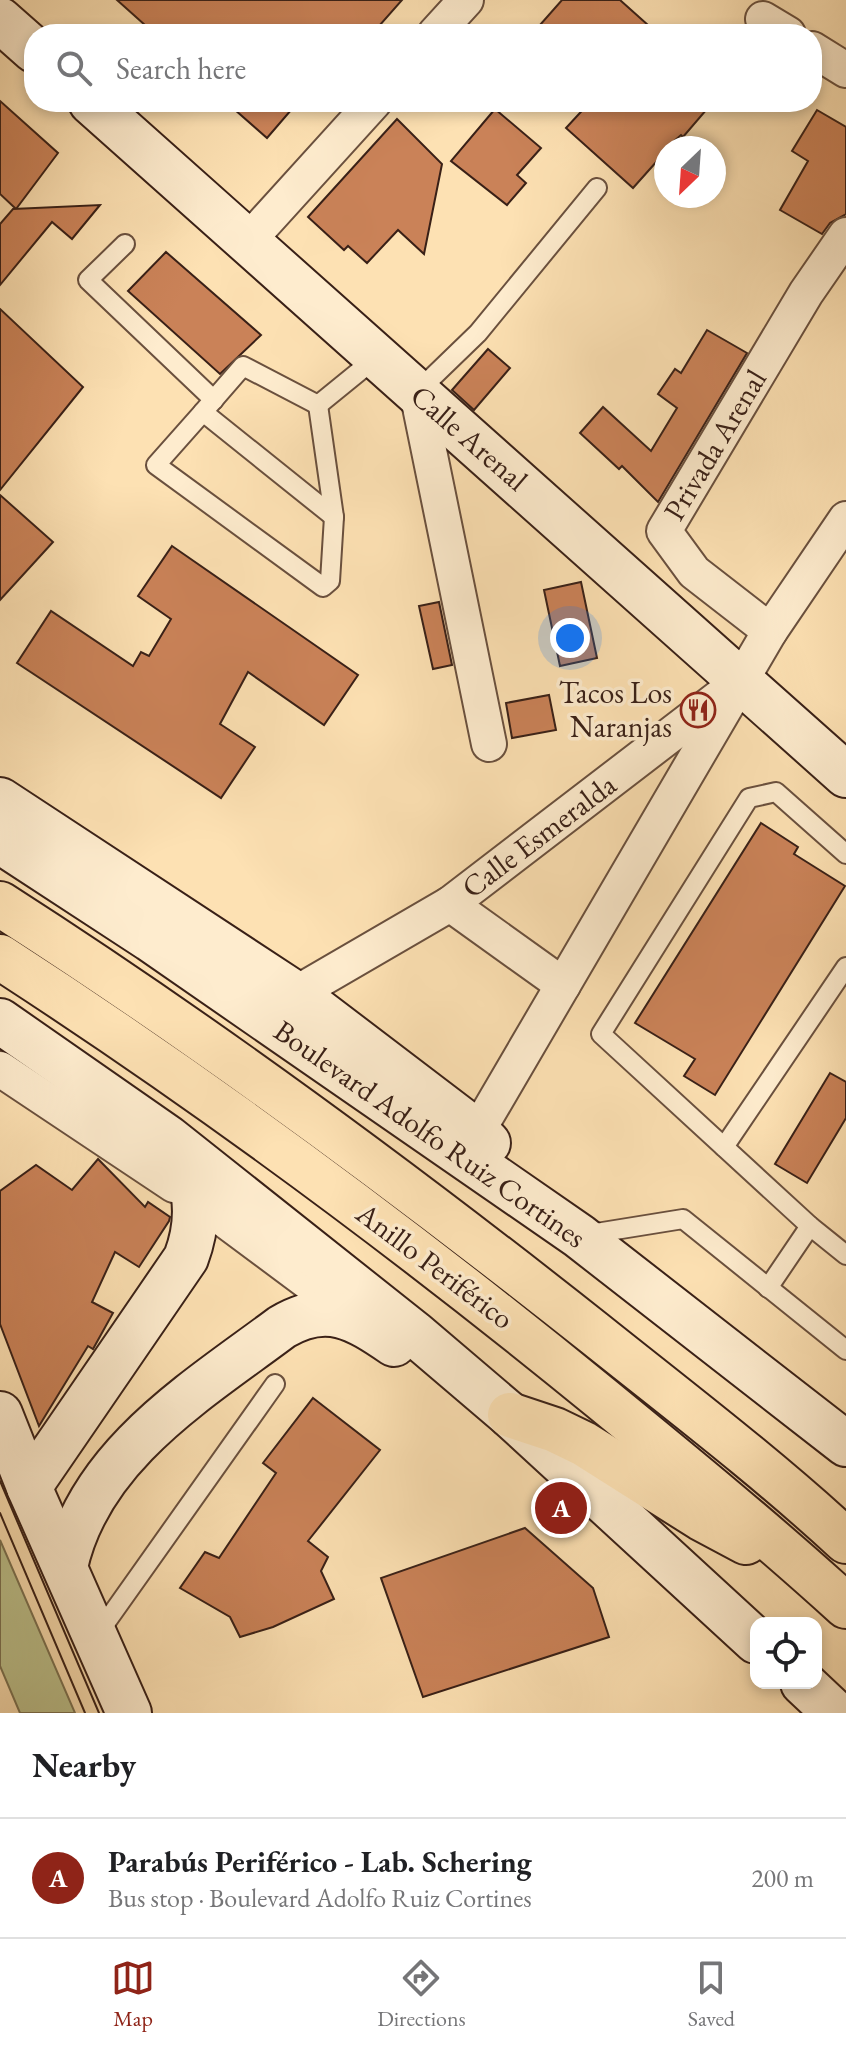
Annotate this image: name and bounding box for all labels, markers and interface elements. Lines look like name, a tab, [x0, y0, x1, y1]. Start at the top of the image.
search box	[24, 24, 822, 112]
icon: search	[52, 46, 96, 90]
text: Search here	[116, 49, 246, 88]
north arrow	[654, 136, 726, 208]
street label: Privada Arenal	[654, 362, 775, 527]
street label: Calle Arenal	[403, 376, 536, 499]
your location	[550, 618, 590, 658]
place label: Tacos Los Naranjas	[559, 673, 672, 746]
restaurant icon: Tacos Los Naranjas	[679, 691, 717, 729]
street label: Calle Esmeralda	[454, 765, 624, 906]
street label: Boulevard Adolfo Ruiz Cortines	[267, 1011, 594, 1256]
street label: Anillo Periférico	[348, 1193, 522, 1338]
pin: A	[535, 1478, 587, 1538]
map controls	[750, 1617, 822, 1689]
button: locate	[750, 1617, 822, 1689]
text: Nearby	[32, 1743, 136, 1787]
text: Parabús Periférico - Lab. Schering	[108, 1842, 532, 1881]
text: A	[49, 1861, 67, 1895]
text: 200 m	[751, 1861, 814, 1895]
text: Bus stop · Boulevard Adolfo Ruiz Cortines	[108, 1881, 532, 1915]
tab: Map	[111, 1956, 155, 2033]
tab: Directions	[377, 1956, 466, 2033]
tab: Saved	[688, 1956, 735, 2033]

